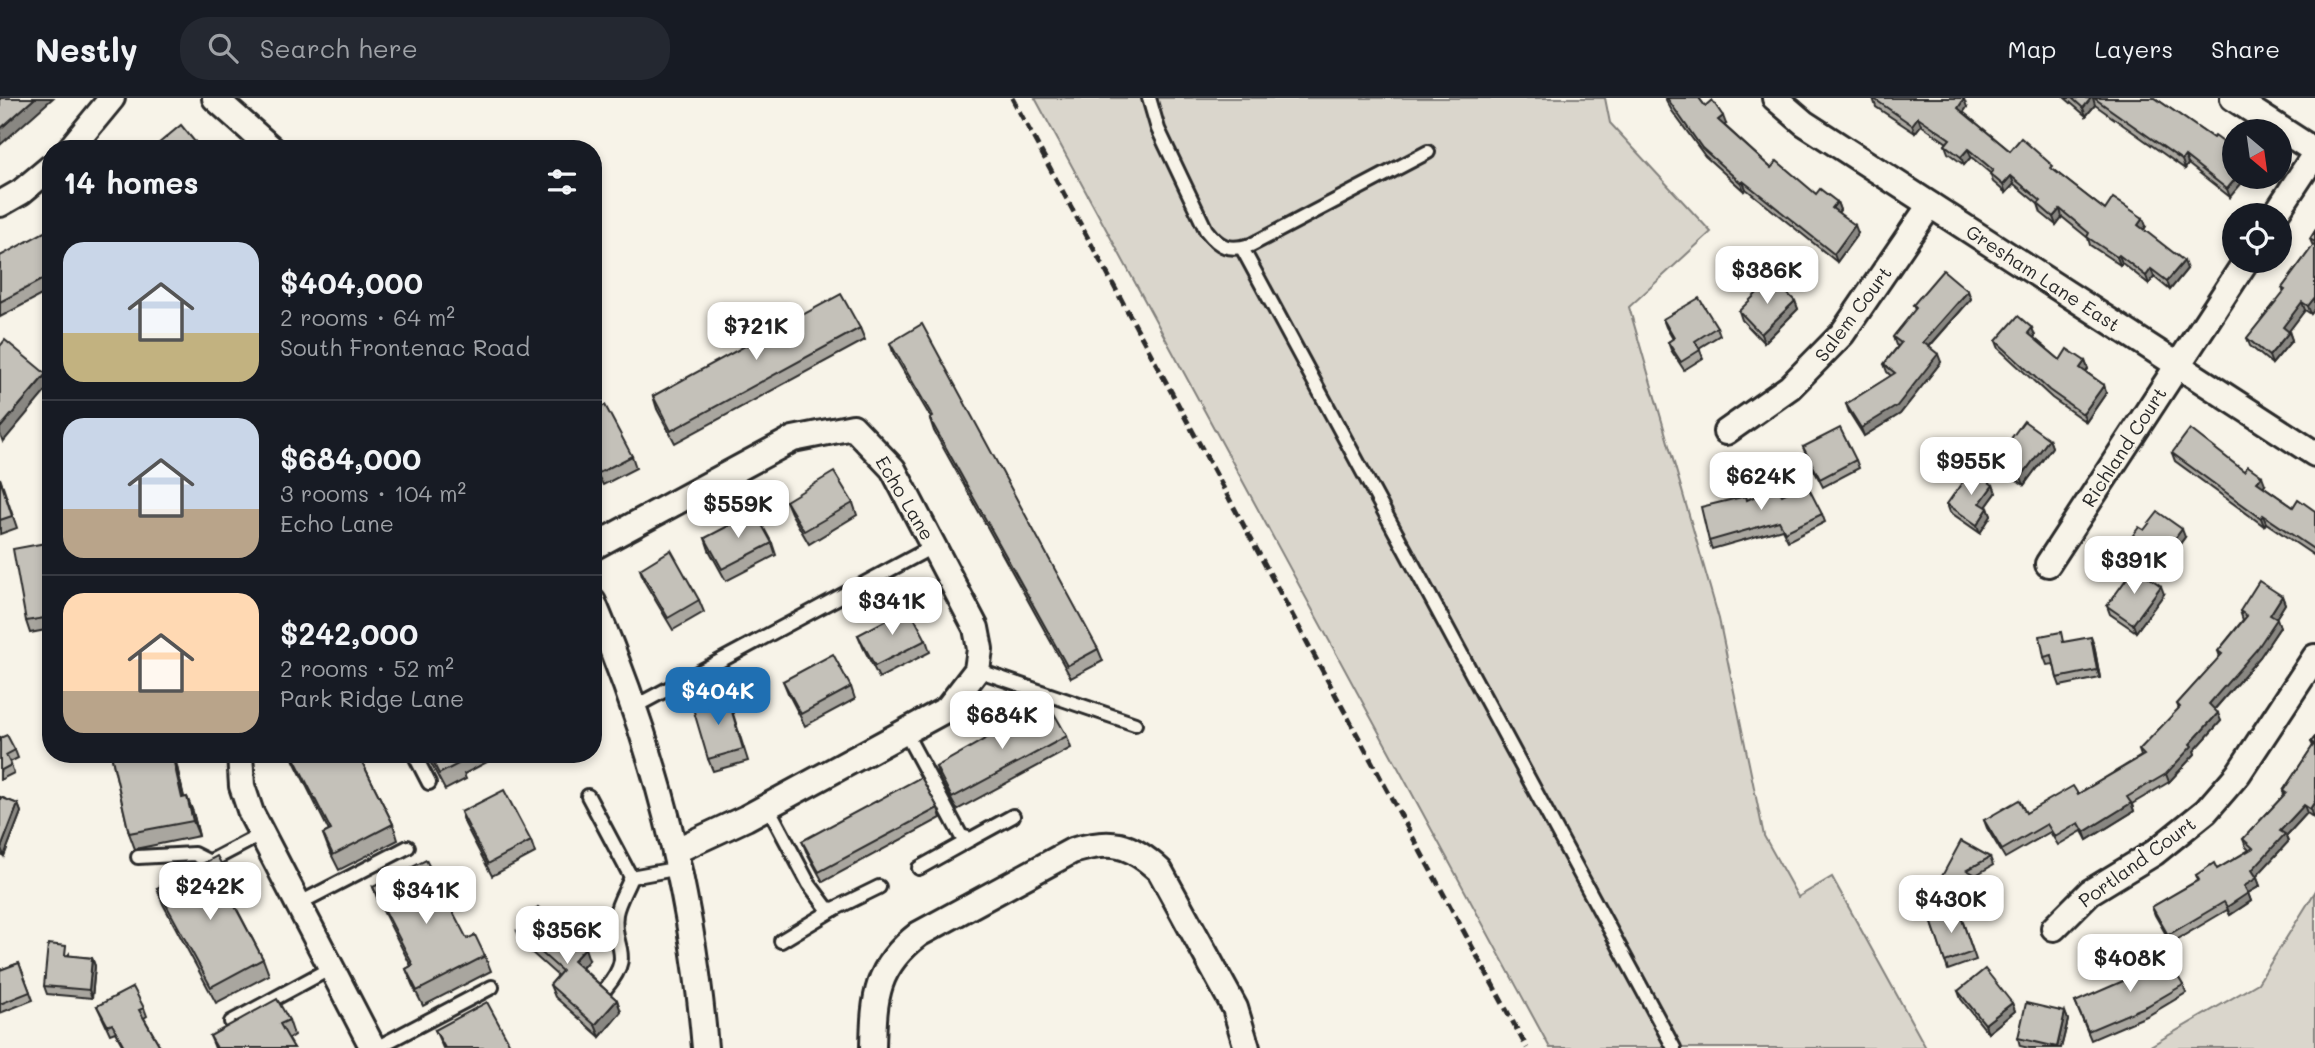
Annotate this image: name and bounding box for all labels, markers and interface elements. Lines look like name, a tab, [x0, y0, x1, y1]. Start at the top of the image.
search box	[180, 17, 670, 80]
text: Nestly	[35, 27, 138, 70]
icon: search	[204, 29, 242, 67]
text: Search here	[260, 31, 418, 65]
text: Map	[2008, 33, 2056, 64]
text: Layers	[2094, 33, 2173, 64]
text: Share	[2211, 33, 2280, 64]
north arrow	[2222, 119, 2292, 189]
map controls	[2222, 119, 2292, 273]
text: 14 homes	[63, 162, 199, 202]
icon: filters	[543, 163, 581, 201]
button: locate	[2222, 203, 2292, 273]
street label: Gresham Lane East	[1961, 218, 2125, 337]
pin: $386K	[1718, 246, 1816, 306]
text: $386K	[1731, 254, 1803, 284]
street label: Salem Court	[1808, 261, 1897, 367]
text: $404,000	[280, 262, 423, 302]
icon: home	[119, 270, 203, 354]
text: 2 rooms · 64 m²	[280, 302, 455, 332]
pin: $721K	[707, 302, 805, 362]
text: $721K	[723, 310, 789, 340]
text: South Frontenac Road	[280, 332, 530, 362]
street label: Richland Court	[2075, 382, 2172, 512]
text: $684,000	[280, 438, 421, 478]
pin: $955K	[1922, 438, 2020, 497]
text: $955K	[1936, 445, 2006, 475]
icon: home	[119, 446, 203, 530]
street label: Echo Lane	[870, 451, 940, 545]
pin: $624K	[1712, 452, 1810, 512]
text: $624K	[1726, 460, 1796, 490]
text: 3 rooms · 104 m²	[280, 478, 466, 508]
pin: $559K	[689, 480, 787, 540]
text: $559K	[703, 488, 773, 518]
text: Echo Lane	[280, 508, 394, 538]
pin: $391K	[2085, 536, 2183, 596]
text: $391K	[2100, 544, 2168, 574]
pin: $341K	[843, 578, 941, 637]
text: $341K	[858, 585, 926, 615]
text: $242,000	[280, 613, 418, 653]
icon: home	[119, 621, 203, 705]
text: 2 rooms · 52 m²	[280, 653, 454, 683]
pin: $404K	[669, 668, 767, 727]
text: $404K	[681, 675, 755, 705]
text: Park Ridge Lane	[280, 683, 464, 713]
pin: $684K	[953, 692, 1051, 751]
text: $684K	[966, 699, 1038, 729]
street label: Portland Court	[2073, 811, 2200, 913]
pin: $242K	[161, 862, 259, 922]
pin: $341K	[377, 866, 475, 926]
text: $242K	[175, 870, 245, 900]
text: $341K	[392, 874, 460, 904]
pin: $430K	[1902, 876, 2000, 935]
text: $430K	[1915, 883, 1987, 913]
pin: $356K	[518, 906, 616, 966]
text: $356K	[532, 914, 602, 944]
pin: $408K	[2081, 934, 2179, 994]
text: $408K	[2094, 942, 2166, 972]

